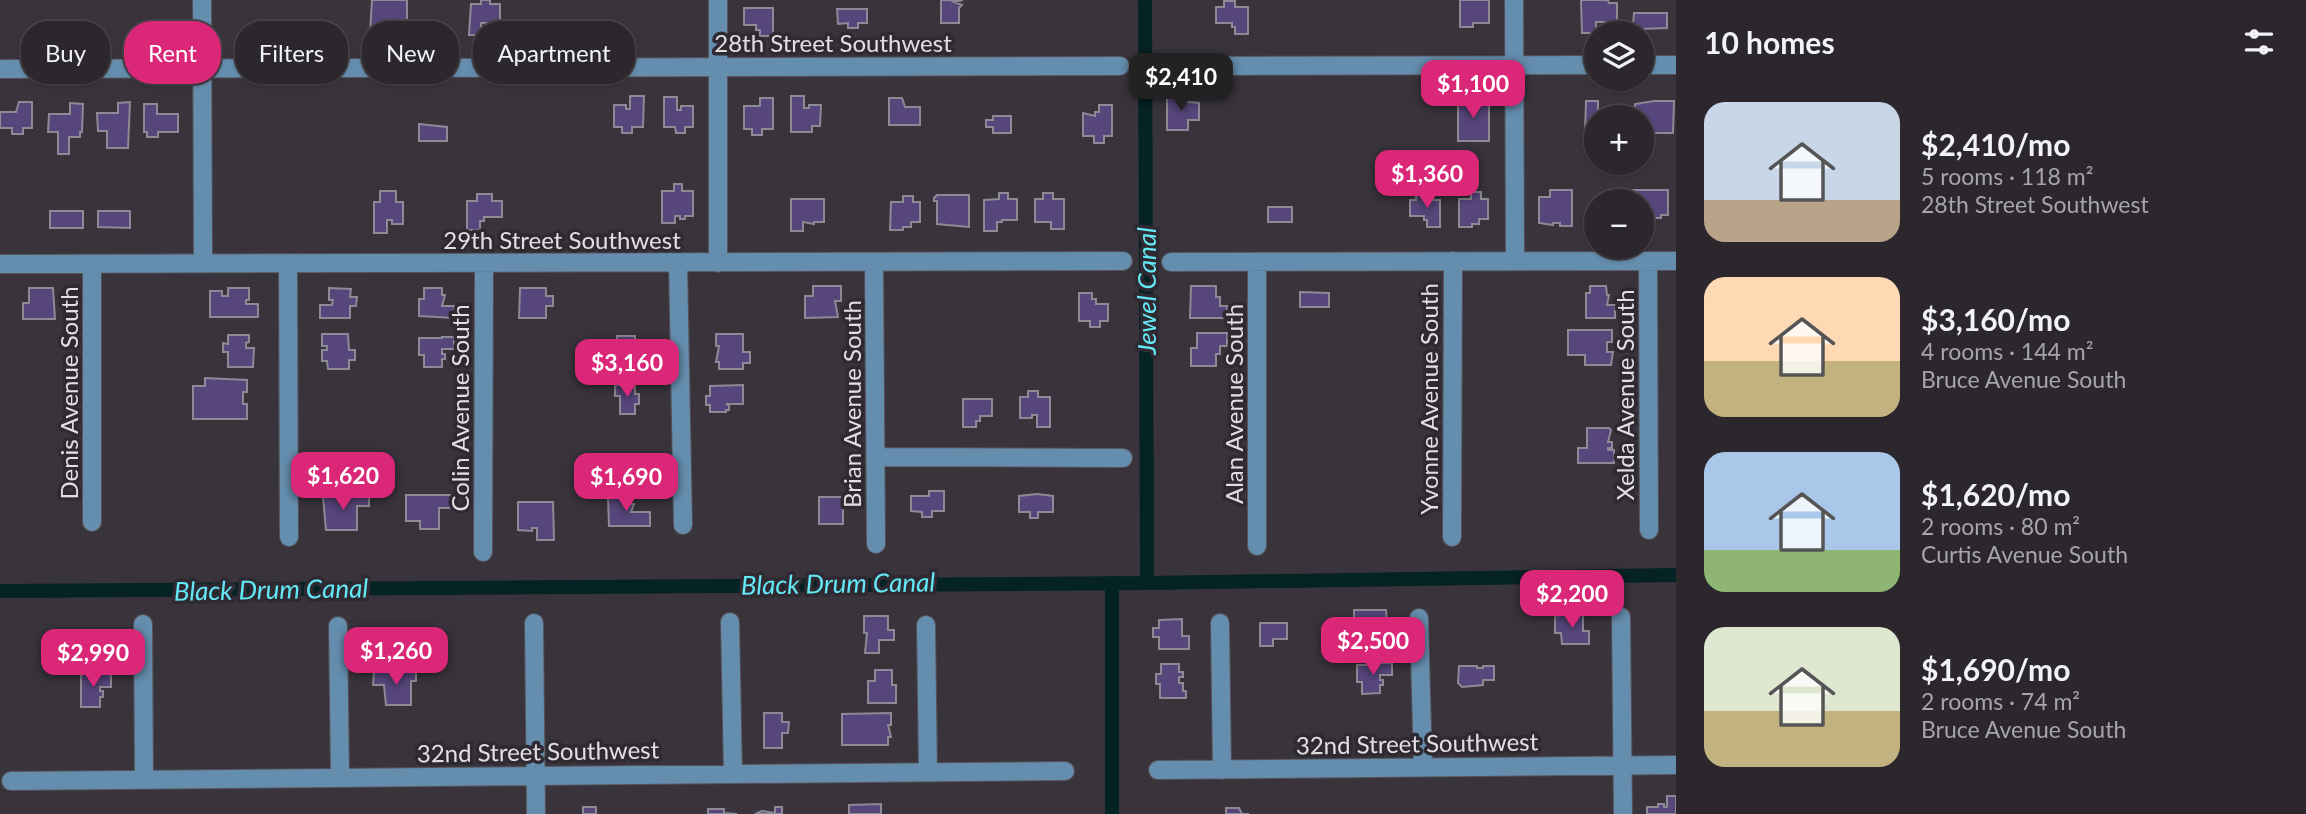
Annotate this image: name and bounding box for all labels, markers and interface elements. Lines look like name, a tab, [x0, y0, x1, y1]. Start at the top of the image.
chip: Buy	[21, 21, 110, 84]
chip: Rent	[124, 21, 221, 84]
chip: Filters	[235, 21, 348, 84]
chip: New	[362, 21, 459, 84]
chip: Apartment	[473, 21, 635, 84]
map controls	[1584, 21, 1654, 259]
button: layers	[1584, 21, 1654, 91]
icon: filters	[2240, 23, 2278, 61]
text: 10 homes	[1704, 24, 1835, 60]
street label: 28th Street Southwest	[714, 28, 952, 57]
pin: $2,410	[1124, 54, 1238, 113]
pin: $1,100	[1416, 60, 1530, 120]
text: $2,410	[1145, 62, 1217, 90]
text: $1,100	[1437, 69, 1509, 97]
button: +	[1584, 105, 1654, 175]
text: $2,410/mo	[1921, 126, 2070, 162]
icon: home	[1760, 130, 1844, 214]
pin: $1,360	[1370, 150, 1484, 210]
text: $1,360	[1391, 159, 1463, 187]
text: 5 rooms · 118 m²	[1921, 162, 2093, 190]
button: −	[1584, 189, 1654, 259]
text: 28th Street Southwest	[1921, 190, 2149, 218]
street label: 29th Street Southwest	[443, 225, 681, 254]
water label: Jewel Canal	[1130, 227, 1162, 356]
street label: Yvonne Avenue South	[1414, 283, 1443, 515]
street label: Denis Avenue South	[54, 286, 83, 500]
street label: Xelda Avenue South	[1610, 289, 1639, 501]
street label: Brian Avenue South	[837, 300, 866, 508]
text: $3,160/mo	[1921, 301, 2070, 337]
street label: Colin Avenue South	[445, 304, 474, 512]
street label: Alan Avenue South	[1219, 304, 1248, 504]
icon: home	[1760, 305, 1844, 389]
text: 4 rooms · 144 m²	[1921, 337, 2093, 365]
pin: $3,160	[570, 340, 684, 399]
text: $3,160	[591, 348, 663, 376]
text: Bruce Avenue South	[1921, 365, 2126, 393]
pin: $1,620	[286, 452, 400, 512]
pin: $1,690	[569, 454, 683, 513]
text: $1,620	[307, 461, 379, 489]
text: $1,690	[590, 462, 662, 490]
text: $1,620/mo	[1921, 476, 2070, 512]
icon: home	[1760, 480, 1844, 564]
text: 2 rooms · 80 m²	[1921, 512, 2080, 540]
text: Curtis Avenue South	[1921, 540, 2128, 568]
water label: Black Drum Canal	[741, 565, 936, 601]
pin: $2,200	[1515, 570, 1629, 630]
water label: Black Drum Canal	[174, 571, 369, 607]
text: $2,200	[1536, 579, 1608, 607]
pin: $2,500	[1316, 618, 1430, 677]
text: $2,500	[1337, 626, 1409, 654]
pin: $1,260	[339, 628, 453, 687]
pin: $2,990	[36, 630, 150, 689]
text: $1,260	[360, 636, 432, 664]
text: $2,990	[57, 638, 129, 666]
text: $1,690/mo	[1921, 651, 2070, 687]
icon: home	[1760, 655, 1844, 739]
text: 2 rooms · 74 m²	[1921, 687, 2080, 715]
text: Bruce Avenue South	[1921, 715, 2126, 743]
street label: 32nd Street Southwest	[1296, 726, 1539, 760]
street label: 32nd Street Southwest	[417, 734, 660, 768]

